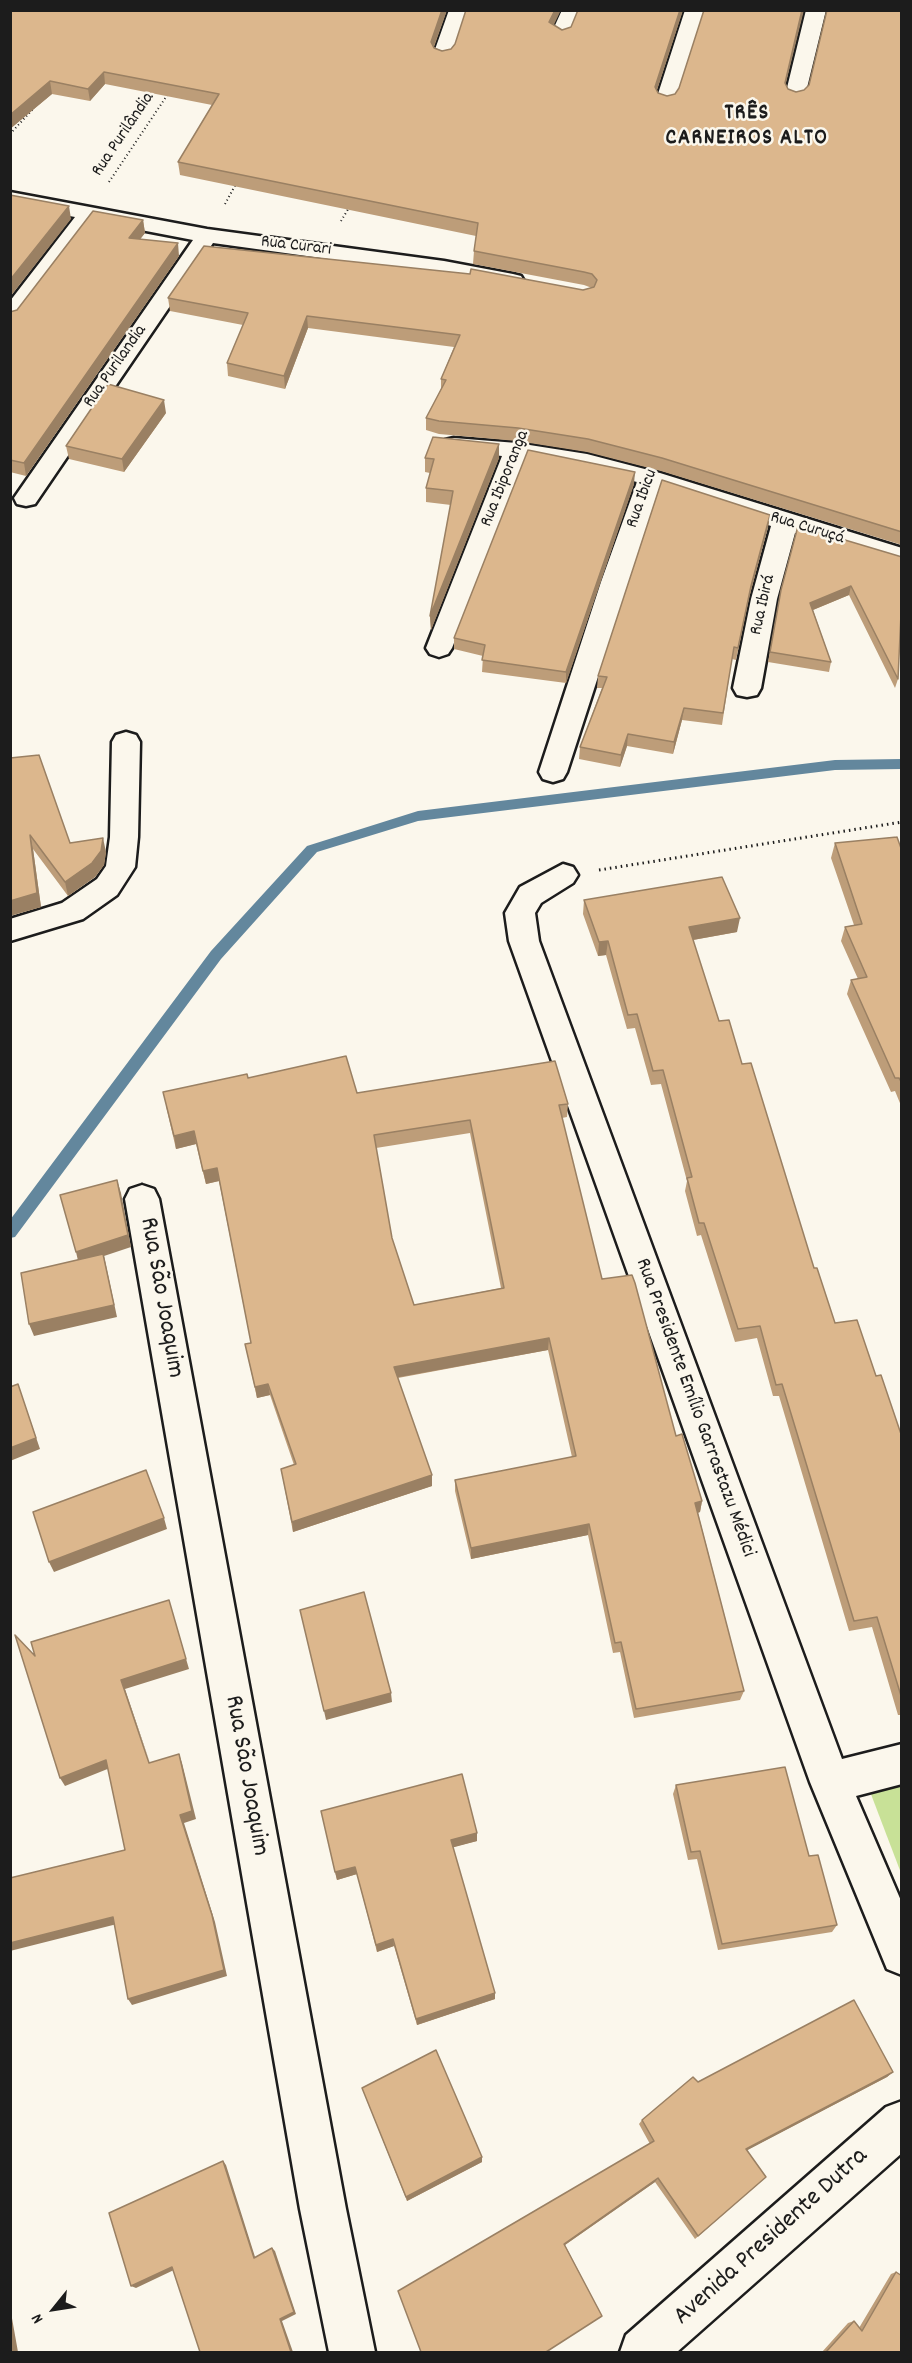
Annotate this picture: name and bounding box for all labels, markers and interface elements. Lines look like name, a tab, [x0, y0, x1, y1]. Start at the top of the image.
street label: Rua Purilândia	[88, 89, 160, 181]
district label: TRÊS CARNEIROS ALTO	[666, 102, 828, 154]
street label: Rua Curari	[260, 232, 332, 262]
street label: Rua Purilandia	[80, 321, 152, 413]
street label: Rua Ibiporanga	[477, 428, 535, 530]
street label: Rua Ibicu	[622, 467, 664, 531]
street label: Rua Curuçá	[767, 508, 847, 550]
street label: Rua Ibirá	[747, 573, 781, 637]
street label: Rua São Joaquim	[131, 1215, 189, 1381]
street label: Rua Presidente Emílio Garrastazu Médici	[628, 1255, 760, 1561]
street label: Rua São Joaquim	[216, 1693, 274, 1859]
street label: Avenida Presidente Dutra	[668, 2142, 876, 2334]
north arrow	[24, 2279, 84, 2339]
text: N	[26, 2309, 50, 2327]

